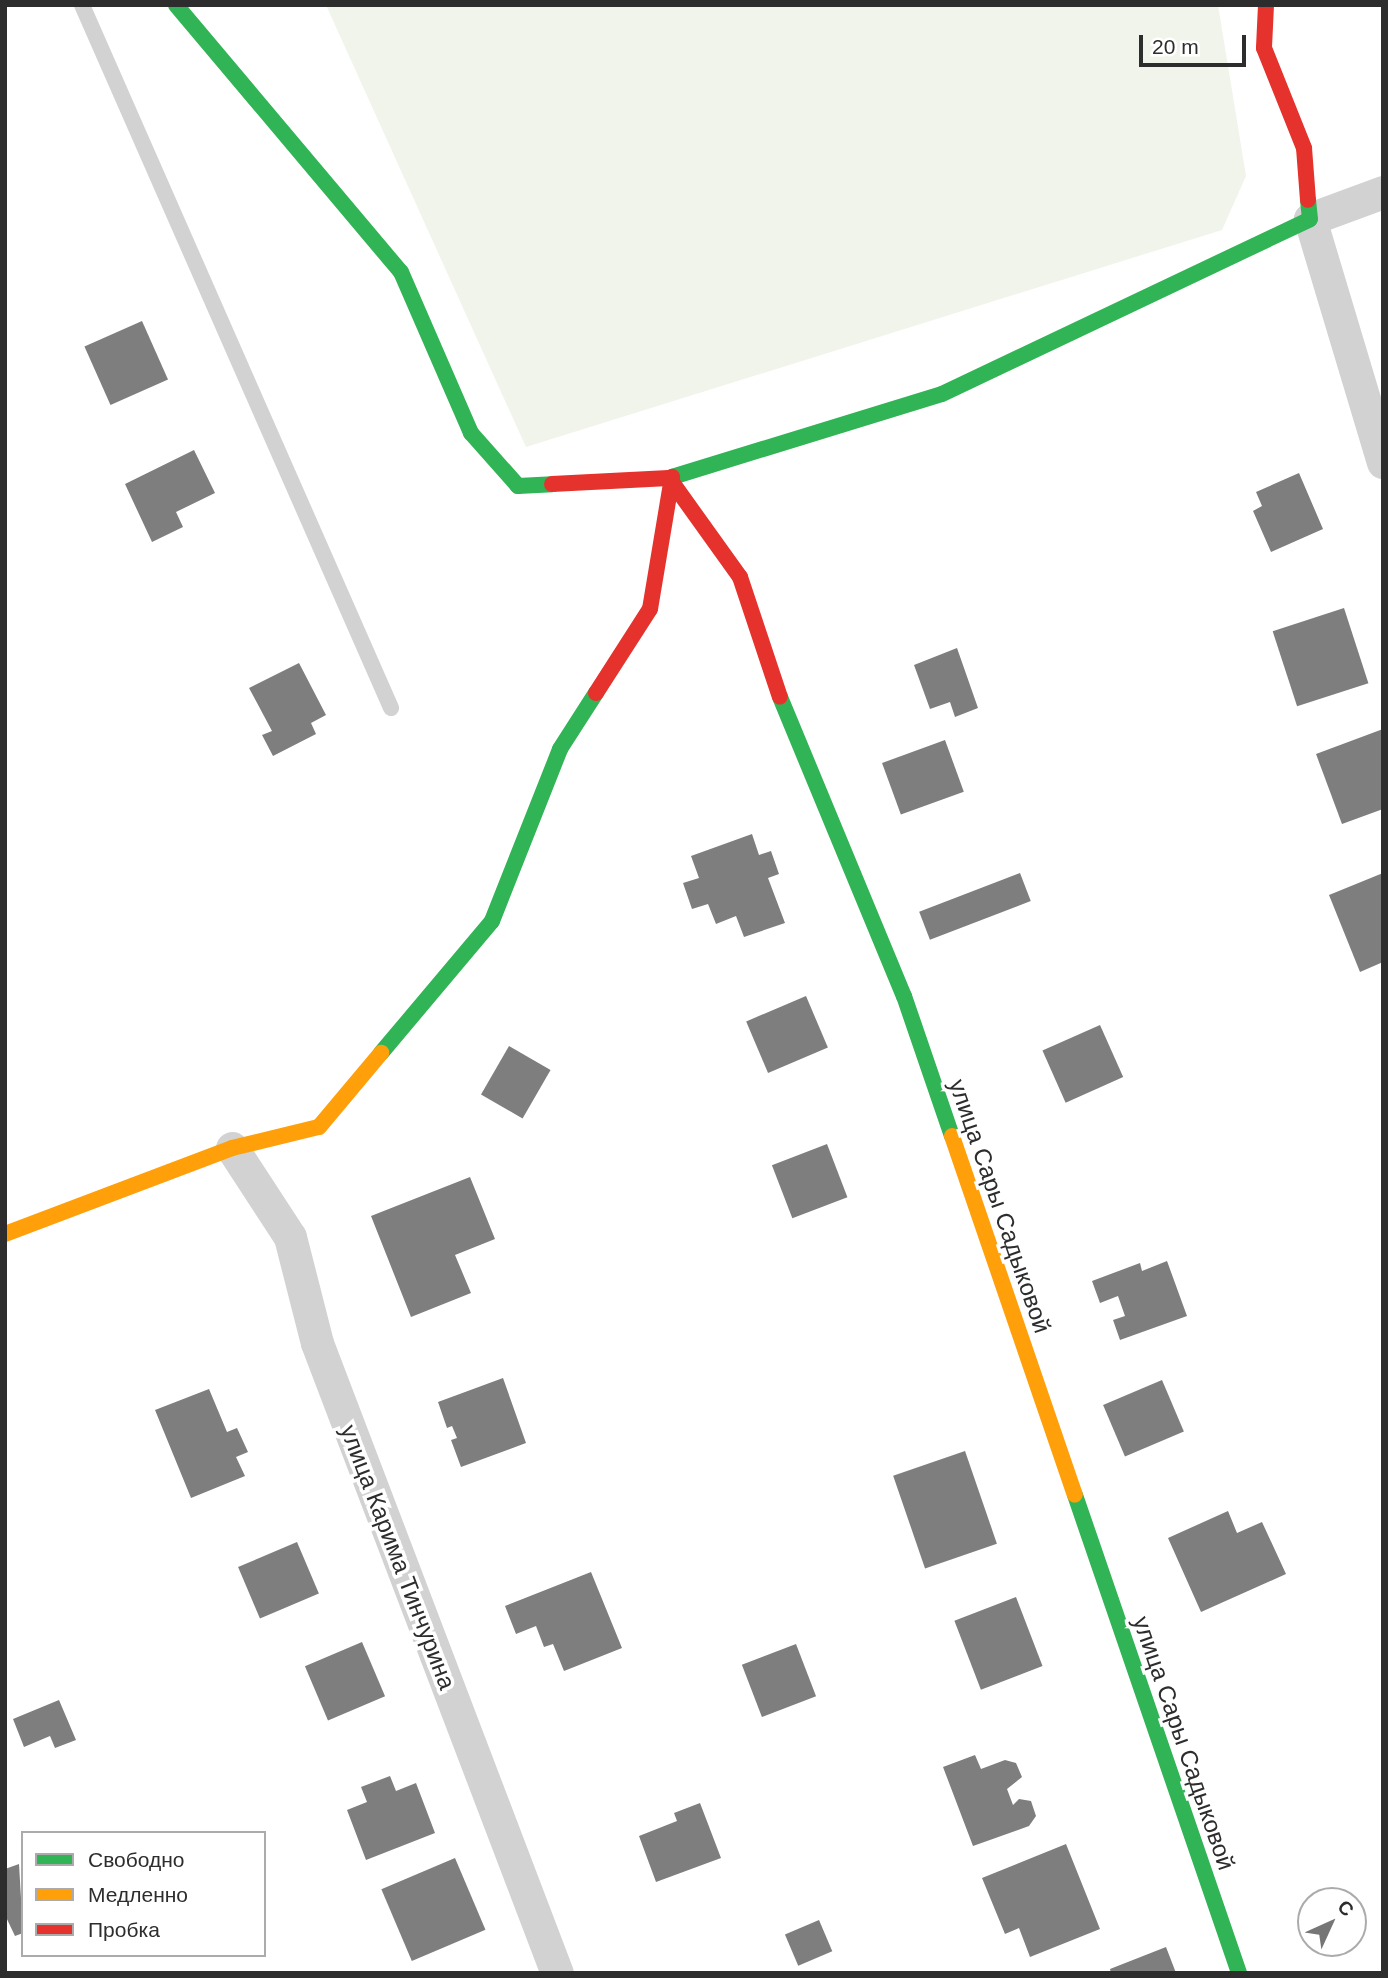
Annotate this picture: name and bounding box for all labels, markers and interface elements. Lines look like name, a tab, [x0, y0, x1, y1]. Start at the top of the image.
scale bar	[1143, 21, 1250, 65]
text: 20 m	[1152, 35, 1199, 58]
street label: улица Сары Садыковой	[943, 1075, 1057, 1337]
street label: улица Карима Тинчурина	[334, 1421, 462, 1693]
street label: улица Сары Садыковой	[1127, 1612, 1241, 1874]
legend	[21, 1831, 266, 1957]
text: Свободно	[88, 1848, 185, 1871]
text: Медленно	[88, 1883, 188, 1906]
north arrow	[1297, 1887, 1367, 1957]
text: С	[1334, 1896, 1358, 1920]
text: Пробка	[88, 1918, 160, 1941]

